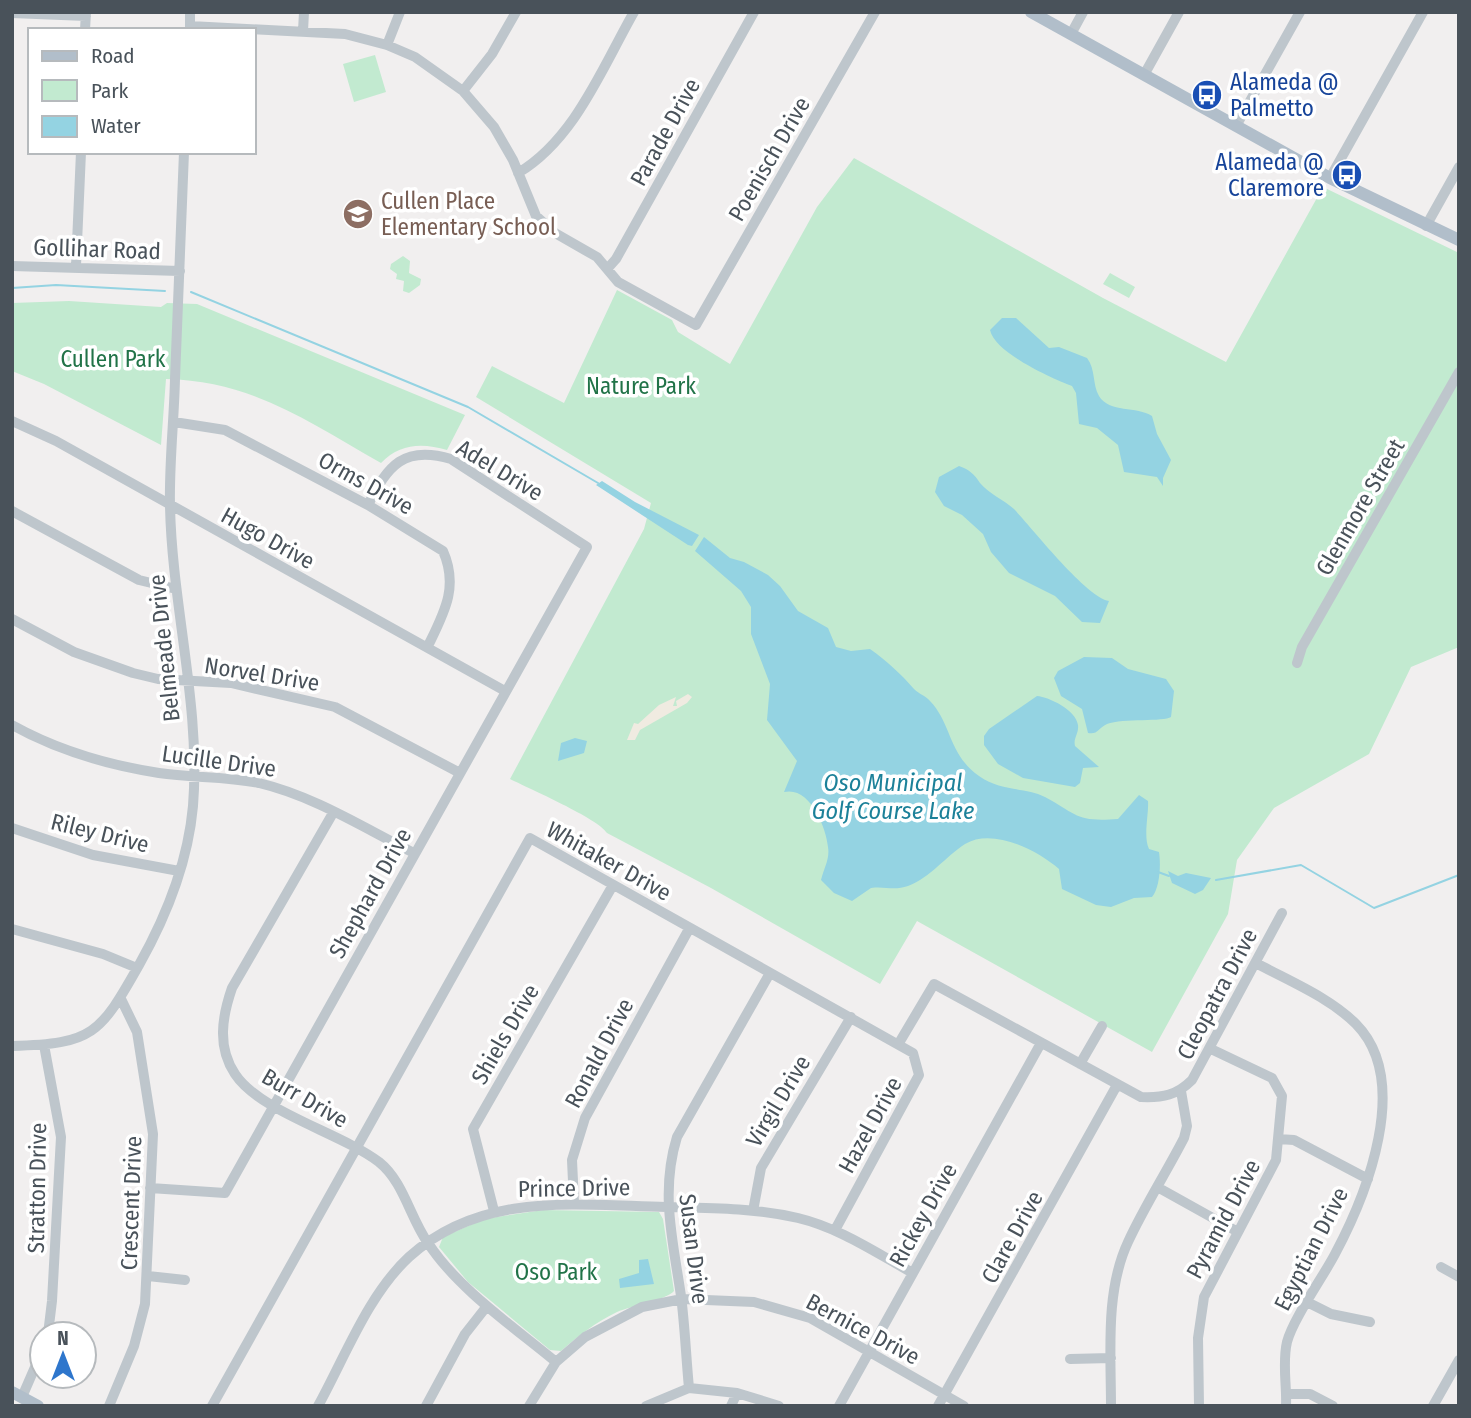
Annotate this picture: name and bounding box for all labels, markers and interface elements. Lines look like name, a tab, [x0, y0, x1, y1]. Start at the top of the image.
legend	[28, 28, 256, 154]
text: Road	[91, 43, 135, 69]
place label: Alameda @ Palmetto	[1230, 68, 1339, 122]
street label: Parade Drive	[624, 73, 706, 191]
text: Park	[91, 78, 129, 104]
bus stop icon: Alameda @ Palmetto	[1190, 78, 1224, 112]
street label: Poenisch Drive	[722, 92, 816, 226]
text: Water	[91, 113, 141, 139]
place label: Alameda @ Claremore	[1215, 148, 1324, 202]
bus stop icon: Alameda @ Claremore	[1330, 158, 1364, 192]
place label: Cullen Place Elementary School	[381, 187, 556, 241]
school or university icon: Cullen Place Elementary School	[341, 197, 375, 231]
street label: Gollihar Road	[33, 233, 161, 265]
park label: Cullen Park	[60, 345, 166, 373]
park label: Nature Park	[586, 372, 696, 400]
street label: Adel Drive	[452, 433, 548, 507]
street label: Glenmore Street	[1310, 433, 1411, 580]
street label: Orms Drive	[314, 446, 418, 520]
street label: Hugo Drive	[216, 501, 320, 575]
street label: Belmeade Drive	[142, 573, 186, 723]
street label: Norvel Drive	[203, 651, 321, 697]
street label: Lucille Drive	[160, 739, 278, 783]
water label: Oso Municipal Golf Course Lake	[812, 769, 974, 825]
street label: Riley Drive	[48, 807, 152, 859]
street label: Whitaker Drive	[542, 815, 676, 907]
street label: Shephard Drive	[323, 823, 417, 963]
street label: Cleopatra Drive	[1171, 924, 1263, 1064]
street label: Shiels Drive	[465, 979, 545, 1089]
street label: Ronald Drive	[559, 994, 639, 1112]
street label: Virgil Drive	[740, 1050, 816, 1152]
street label: Burr Drive	[257, 1062, 353, 1134]
street label: Hazel Drive	[832, 1072, 908, 1178]
street label: Stratton Drive	[22, 1122, 52, 1254]
street label: Crescent Drive	[115, 1135, 147, 1271]
street label: Pyramid Drive	[1180, 1155, 1266, 1283]
street label: Rickey Drive	[883, 1158, 963, 1272]
street label: Prince Drive	[518, 1173, 630, 1203]
street label: Egyptian Drive	[1268, 1183, 1354, 1315]
street label: Clare Drive	[975, 1186, 1049, 1288]
street label: Susan Drive	[673, 1192, 715, 1306]
park label: Oso Park	[515, 1258, 598, 1286]
street label: Bernice Drive	[801, 1287, 925, 1371]
north arrow	[28, 1320, 98, 1390]
text: N	[57, 1327, 69, 1350]

